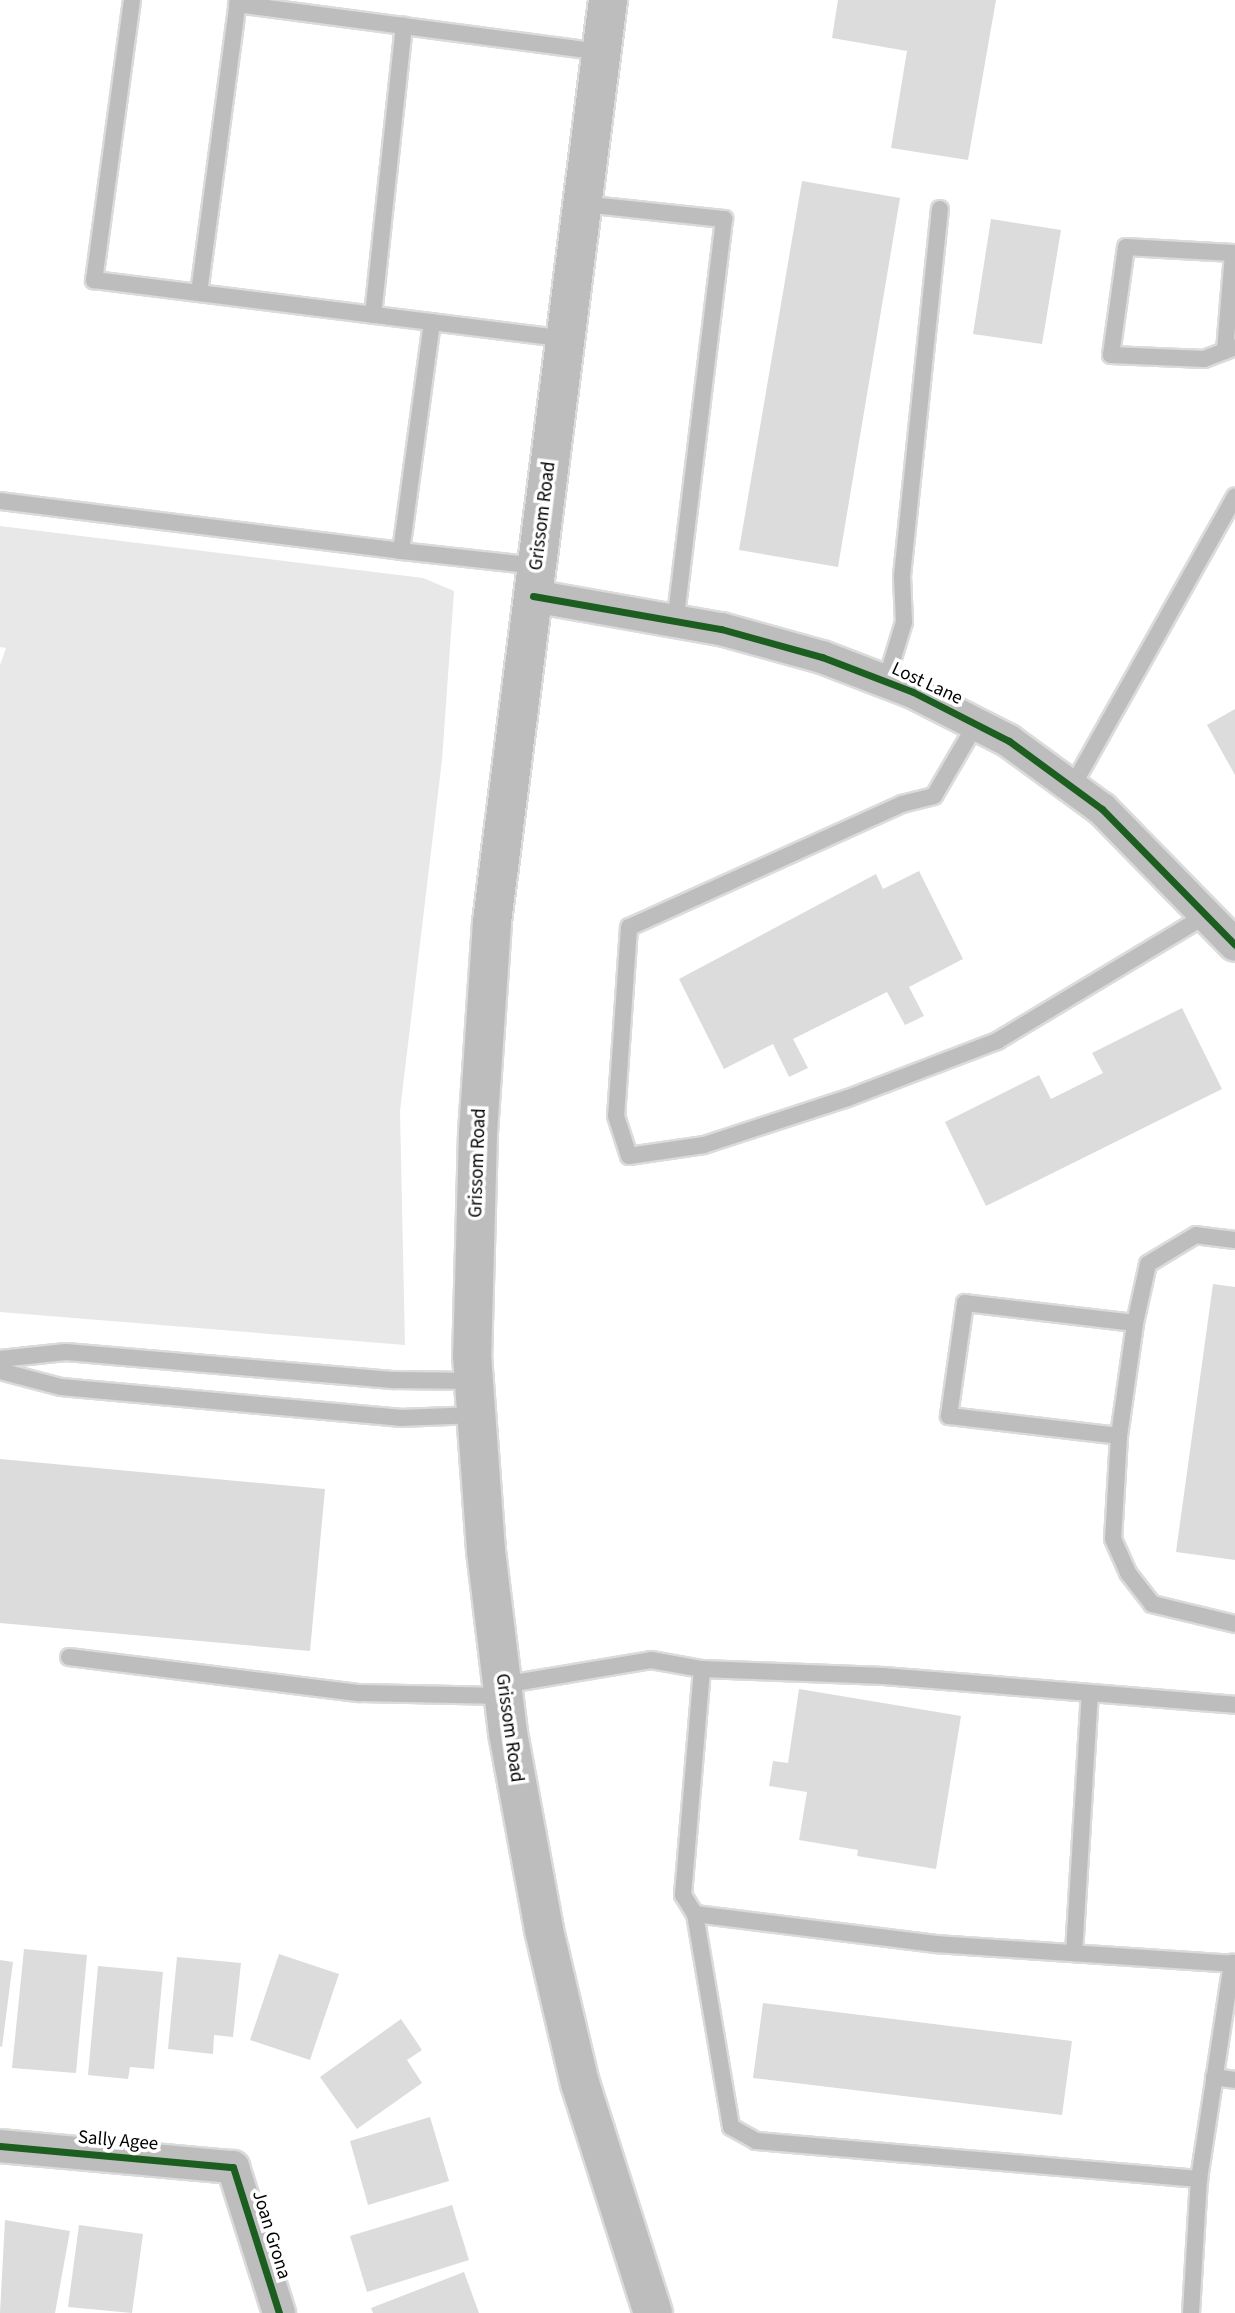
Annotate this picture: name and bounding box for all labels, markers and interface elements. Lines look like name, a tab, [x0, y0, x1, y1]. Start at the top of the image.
street label: Grissom Road	[525, 460, 561, 572]
street label: Lost Lane	[888, 658, 966, 710]
street label: Grissom Road	[465, 1108, 491, 1218]
street label: Grissom Road	[490, 1672, 528, 1784]
street label: Sally Agee	[77, 2126, 159, 2156]
street label: Joan Grona	[247, 2188, 295, 2282]

